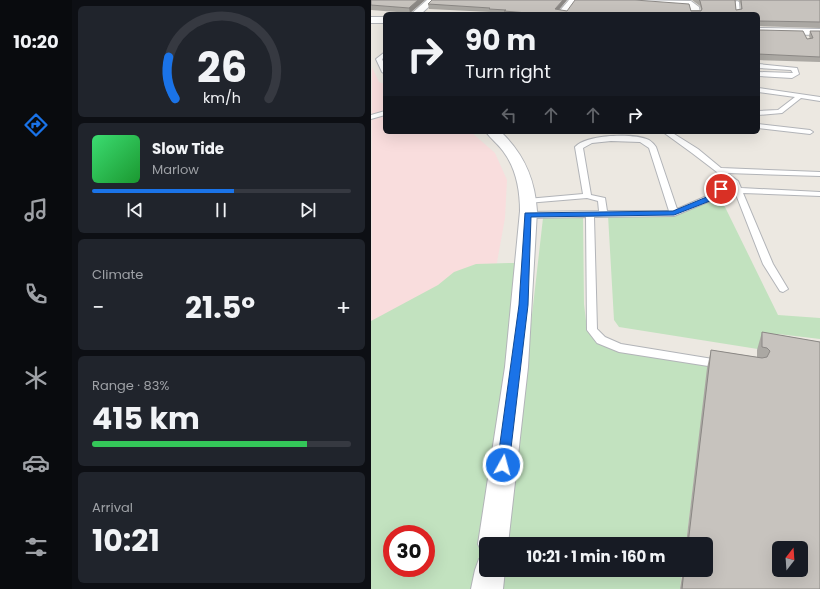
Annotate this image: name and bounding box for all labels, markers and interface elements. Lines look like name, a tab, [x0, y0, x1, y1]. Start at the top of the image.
text: 90 m	[465, 21, 536, 60]
icon: right	[399, 28, 451, 80]
text: 10:20	[13, 29, 59, 54]
text: 26	[196, 38, 247, 97]
text: Turn right	[465, 59, 551, 84]
text: km/h	[202, 88, 241, 108]
icon: left	[498, 104, 520, 126]
icon: ahead	[540, 104, 562, 126]
icon: ahead	[582, 104, 604, 126]
icon: right	[624, 104, 646, 126]
icon: directions	[22, 111, 50, 139]
text: Slow Tide	[152, 138, 224, 159]
text: Marlow	[152, 160, 199, 179]
pin	[704, 172, 738, 206]
icon: arrive	[710, 178, 732, 200]
icon: music	[22, 196, 50, 224]
icon: previous	[124, 199, 146, 221]
icon: pause	[210, 199, 232, 221]
icon: next	[297, 199, 319, 221]
text: Climate	[92, 265, 143, 284]
icon: phone	[22, 280, 50, 308]
text: 21.5°	[185, 286, 255, 329]
text: −	[92, 292, 104, 323]
text: +	[336, 292, 351, 323]
icon: climate	[22, 364, 50, 392]
text: Range · 83%	[92, 376, 169, 395]
text: 415 km	[92, 397, 200, 440]
position arrow	[482, 444, 524, 486]
icon: car	[22, 449, 50, 477]
text: Arrival	[92, 498, 133, 517]
text: 10:21	[92, 519, 160, 562]
speed limit sign: 30	[383, 525, 435, 577]
icon: filters	[22, 533, 50, 561]
north arrow	[772, 541, 808, 577]
map controls	[772, 541, 808, 577]
text: 10:21 · 1 min · 160 m	[527, 546, 665, 567]

